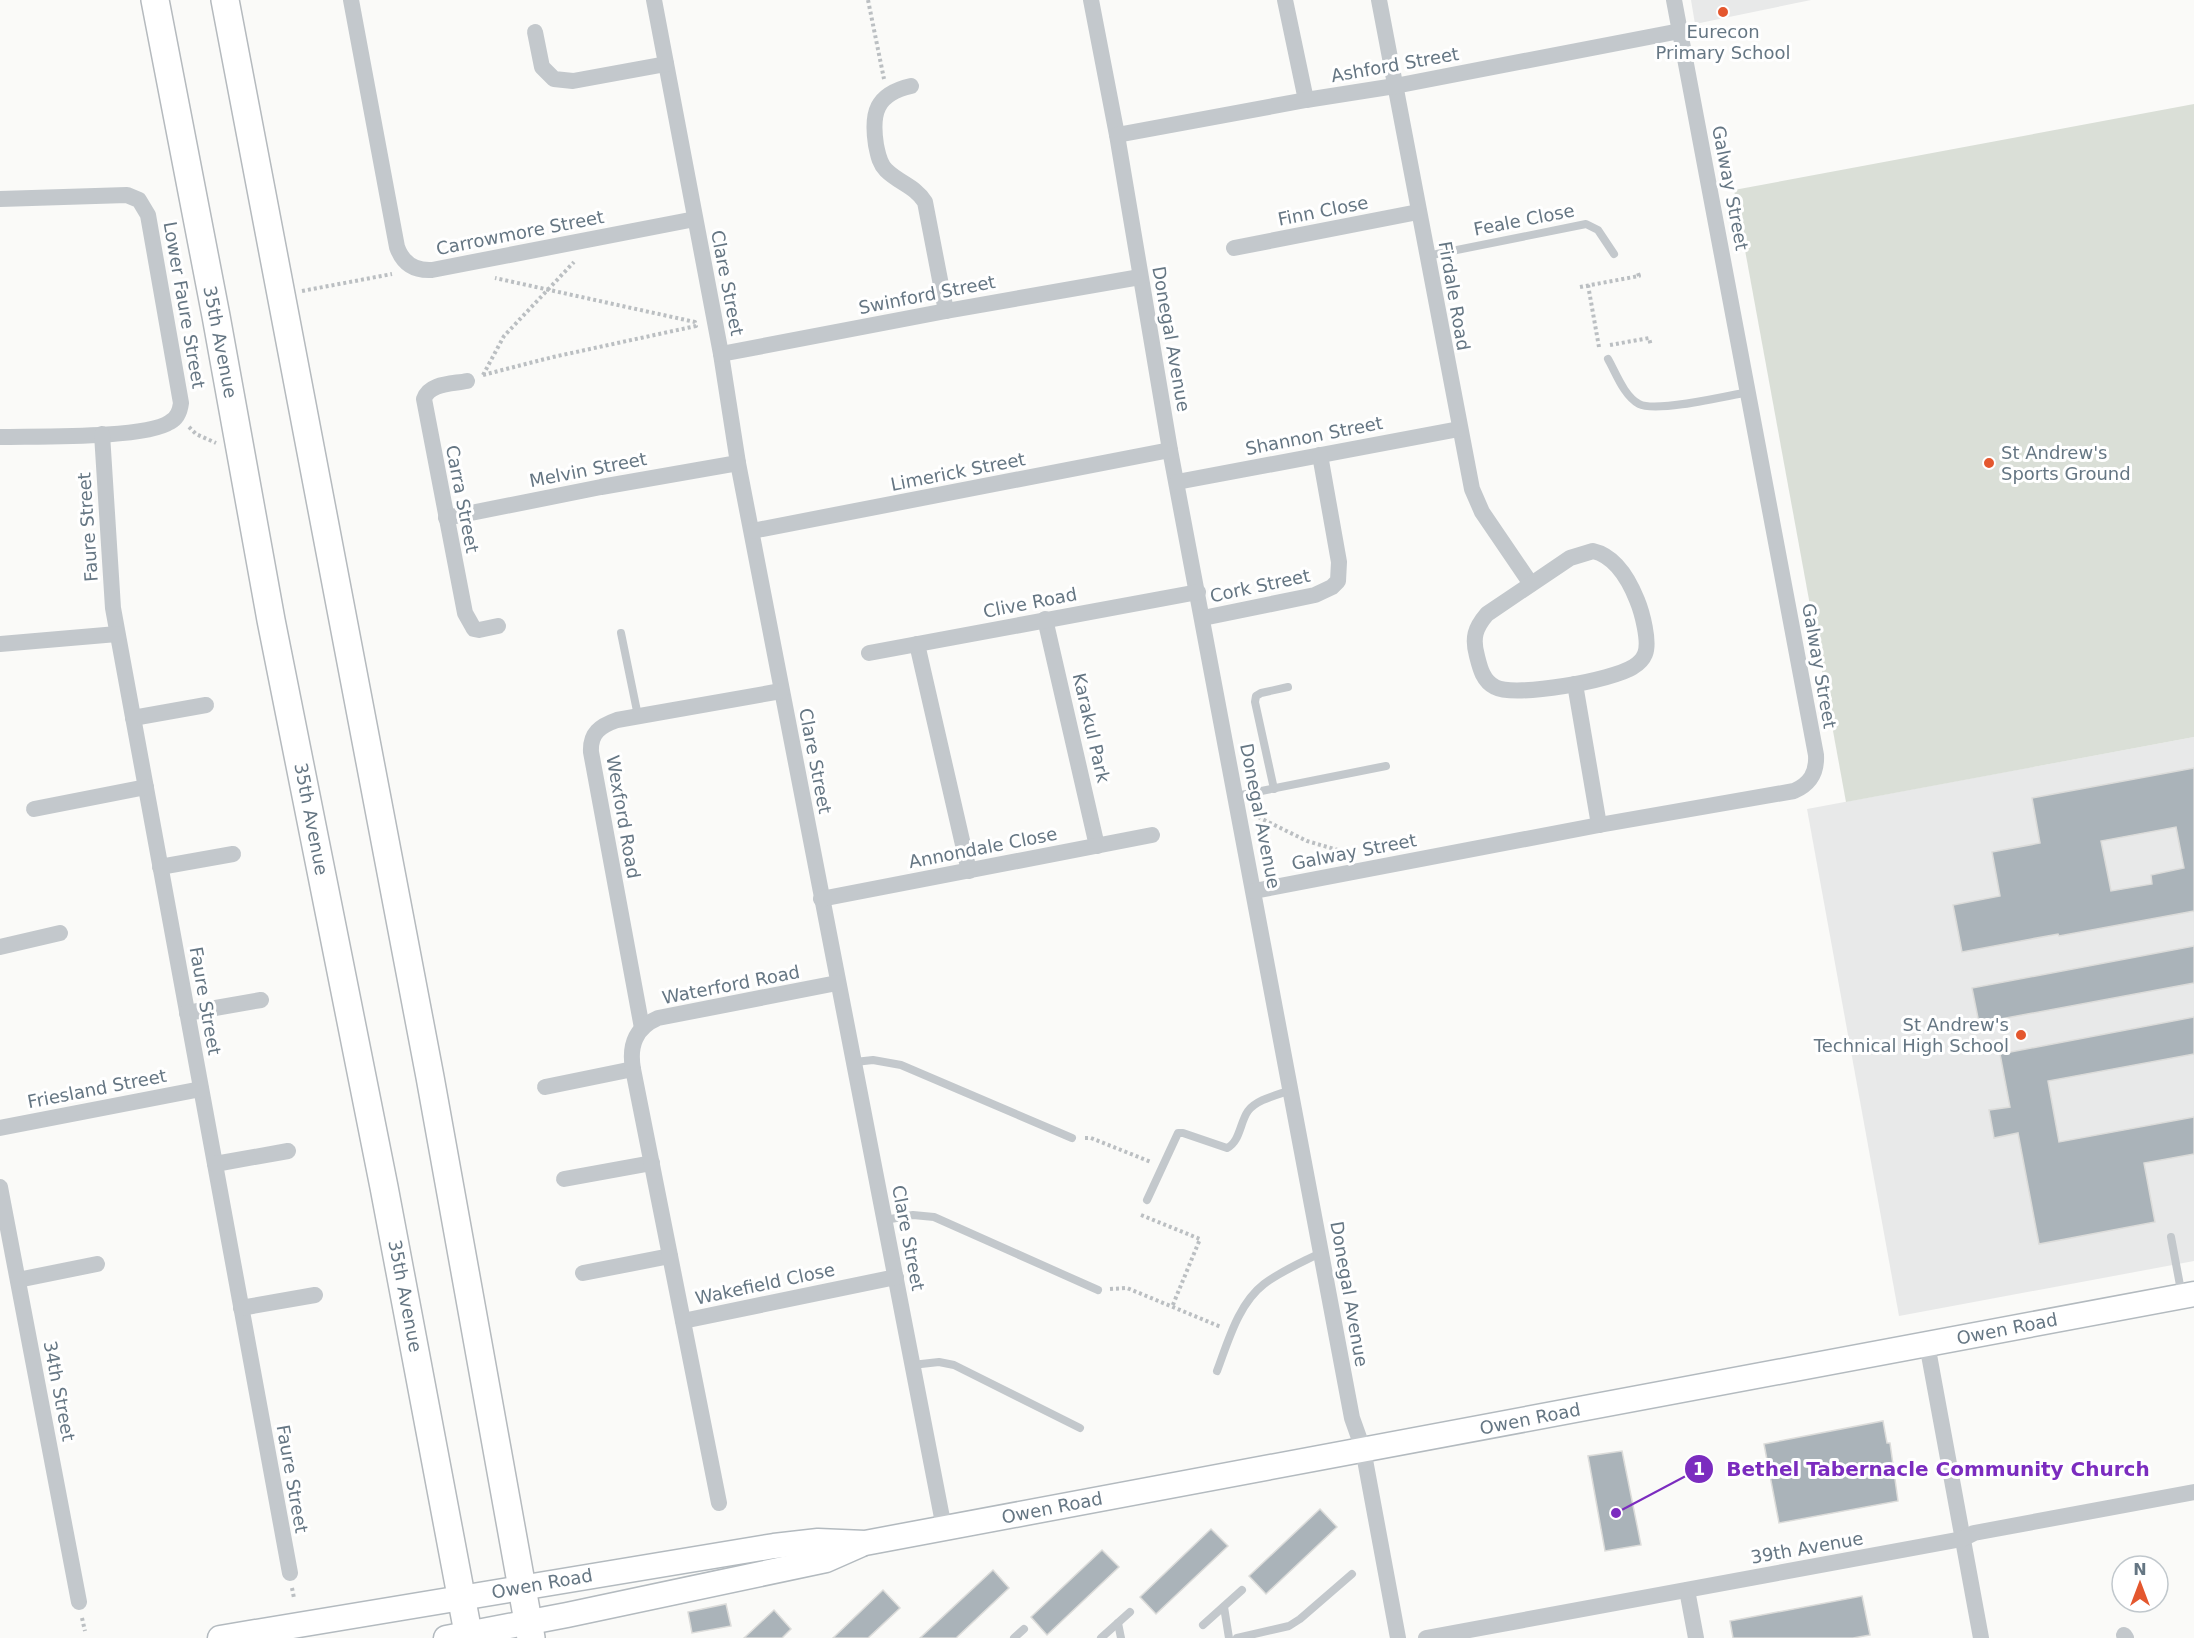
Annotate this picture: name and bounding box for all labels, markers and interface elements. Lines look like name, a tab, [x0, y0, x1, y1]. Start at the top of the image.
marker: Eurecon Primary School	[1716, 5, 1730, 19]
place label: Eurecon Primary School	[1655, 21, 1791, 63]
street label: Ashford Street	[1329, 43, 1460, 86]
street label: Galway Street	[1708, 124, 1753, 252]
street label: Finn Close	[1276, 191, 1370, 230]
street label: Feale Close	[1472, 199, 1576, 240]
street label: Carrowmore Street	[434, 206, 606, 259]
street label: Lower Faure Street	[159, 220, 210, 390]
street label: Clare Street	[707, 228, 748, 337]
street label: Firdale Road	[1435, 240, 1474, 352]
street label: Donegal Avenue	[1148, 264, 1195, 413]
street label: Swinford Street	[857, 271, 997, 318]
street label: 35th Avenue	[199, 284, 242, 400]
street label: Shannon Street	[1243, 412, 1384, 459]
place label: St Andrew's Sports Ground	[2001, 442, 2131, 484]
street label: Carra Street	[442, 443, 483, 555]
street label: Melvin Street	[527, 448, 648, 491]
street label: Limerick Street	[889, 448, 1027, 495]
marker: St Andrew's Sports Ground	[1982, 456, 1996, 470]
street label: Faure Street	[73, 472, 102, 582]
street label: Cork Street	[1208, 565, 1312, 606]
street label: Clive Road	[981, 583, 1079, 622]
street label: Galway Street	[1798, 602, 1841, 730]
street label: Karakul Park	[1069, 671, 1114, 785]
street label: Clare Street	[795, 706, 836, 815]
street label: Donegal Avenue	[1236, 742, 1285, 890]
street label: Wexford Road	[602, 754, 645, 880]
street label: 35th Avenue	[290, 761, 333, 877]
street label: Annondale Close	[907, 823, 1059, 872]
street label: Galway Street	[1290, 829, 1418, 874]
street label: Faure Street	[186, 945, 225, 1057]
street label: Waterford Road	[660, 961, 802, 1008]
place label: St Andrew's Technical High School	[1813, 1014, 2009, 1056]
marker: St Andrew's Technical High School	[2014, 1028, 2028, 1042]
street label: Friesland Street	[26, 1065, 168, 1112]
street label: Clare Street	[888, 1183, 929, 1292]
street label: Donegal Avenue	[1326, 1219, 1373, 1368]
street label: 35th Avenue	[384, 1238, 427, 1354]
street label: Wakefield Close	[693, 1258, 837, 1309]
street label: Owen Road	[1955, 1308, 2059, 1349]
street label: 34th Street	[39, 1339, 80, 1443]
street label: Owen Road	[1478, 1398, 1582, 1439]
street label: Faure Street	[273, 1423, 312, 1535]
callout: Bethel Tabernacle Community Church	[1684, 1450, 2162, 1488]
text: Bethel Tabernacle Community Church	[1726, 1457, 2150, 1481]
text: 1	[1693, 1458, 1705, 1479]
street label: Owen Road	[1000, 1487, 1104, 1528]
street label: 39th Avenue	[1749, 1527, 1865, 1568]
north arrow	[2110, 1554, 2170, 1614]
text: N	[2133, 1560, 2147, 1579]
street label: Owen Road	[490, 1564, 594, 1603]

